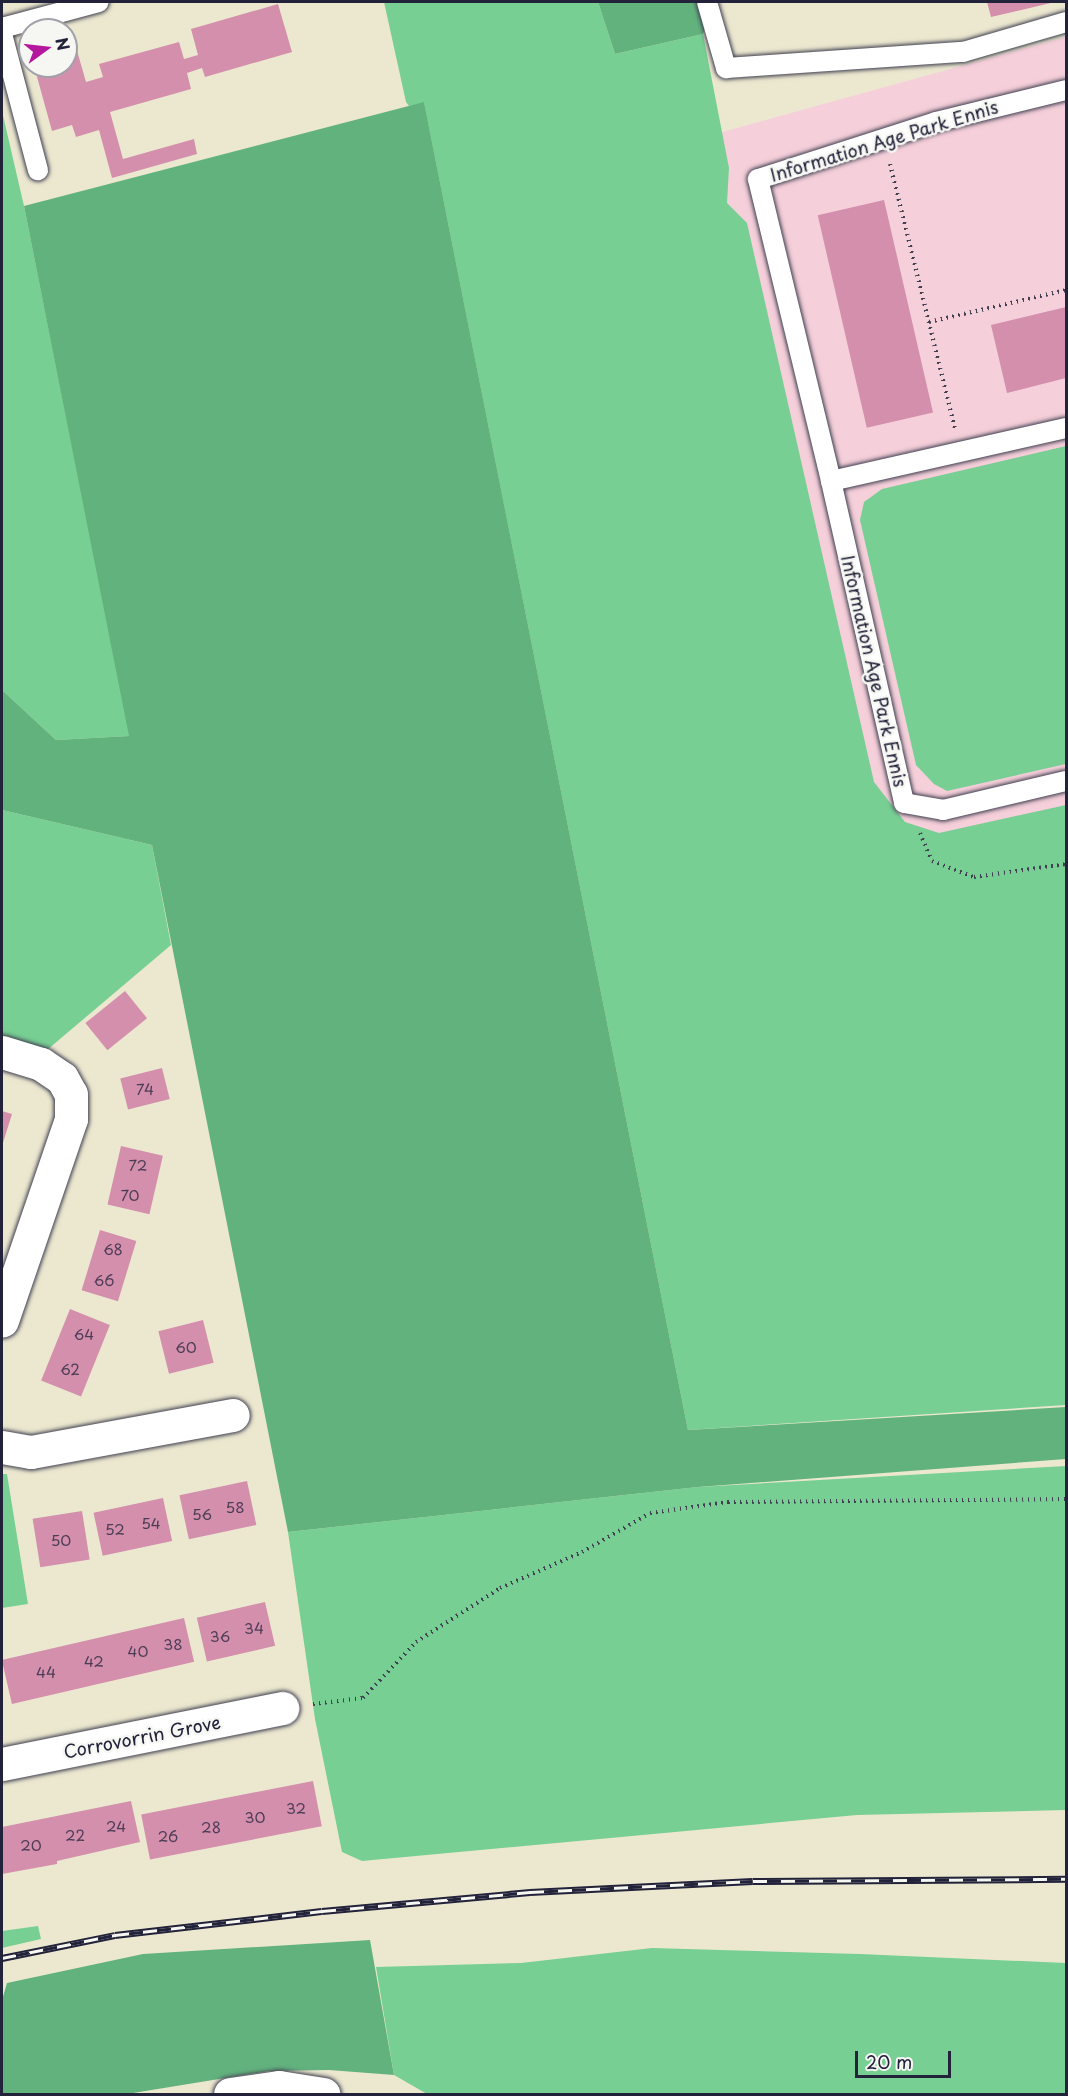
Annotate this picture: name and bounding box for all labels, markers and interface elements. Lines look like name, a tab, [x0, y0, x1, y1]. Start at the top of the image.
north arrow	[18, 18, 78, 78]
text: N	[50, 35, 77, 53]
street label: Information Age Park Ennis	[766, 96, 1002, 186]
street label: Information Age Park Ennis	[837, 552, 911, 790]
house number: 74	[136, 1080, 154, 1098]
house number: 72	[129, 1156, 147, 1174]
house number: 70	[120, 1186, 140, 1204]
house number: 68	[103, 1240, 123, 1258]
house number: 66	[94, 1271, 114, 1289]
house number: 64	[74, 1325, 94, 1343]
house number: 60	[175, 1338, 197, 1356]
house number: 62	[60, 1360, 80, 1378]
house number: 58	[225, 1498, 245, 1516]
house number: 56	[192, 1505, 212, 1523]
house number: 54	[141, 1514, 161, 1532]
house number: 52	[105, 1520, 125, 1538]
house number: 50	[51, 1531, 71, 1549]
house number: 34	[244, 1619, 264, 1637]
house number: 36	[210, 1627, 230, 1645]
house number: 38	[163, 1635, 183, 1653]
house number: 40	[128, 1642, 148, 1660]
house number: 42	[84, 1652, 104, 1670]
house number: 44	[36, 1663, 56, 1681]
street label: Corrovorrin Grove	[62, 1711, 222, 1763]
house number: 32	[286, 1799, 306, 1817]
house number: 30	[245, 1808, 265, 1826]
house number: 24	[106, 1817, 126, 1835]
house number: 28	[201, 1818, 221, 1836]
house number: 22	[65, 1826, 85, 1844]
house number: 26	[158, 1827, 178, 1845]
house number: 20	[20, 1836, 42, 1854]
scale bar	[858, 2039, 954, 2077]
text: 20 m	[866, 2048, 912, 2075]

